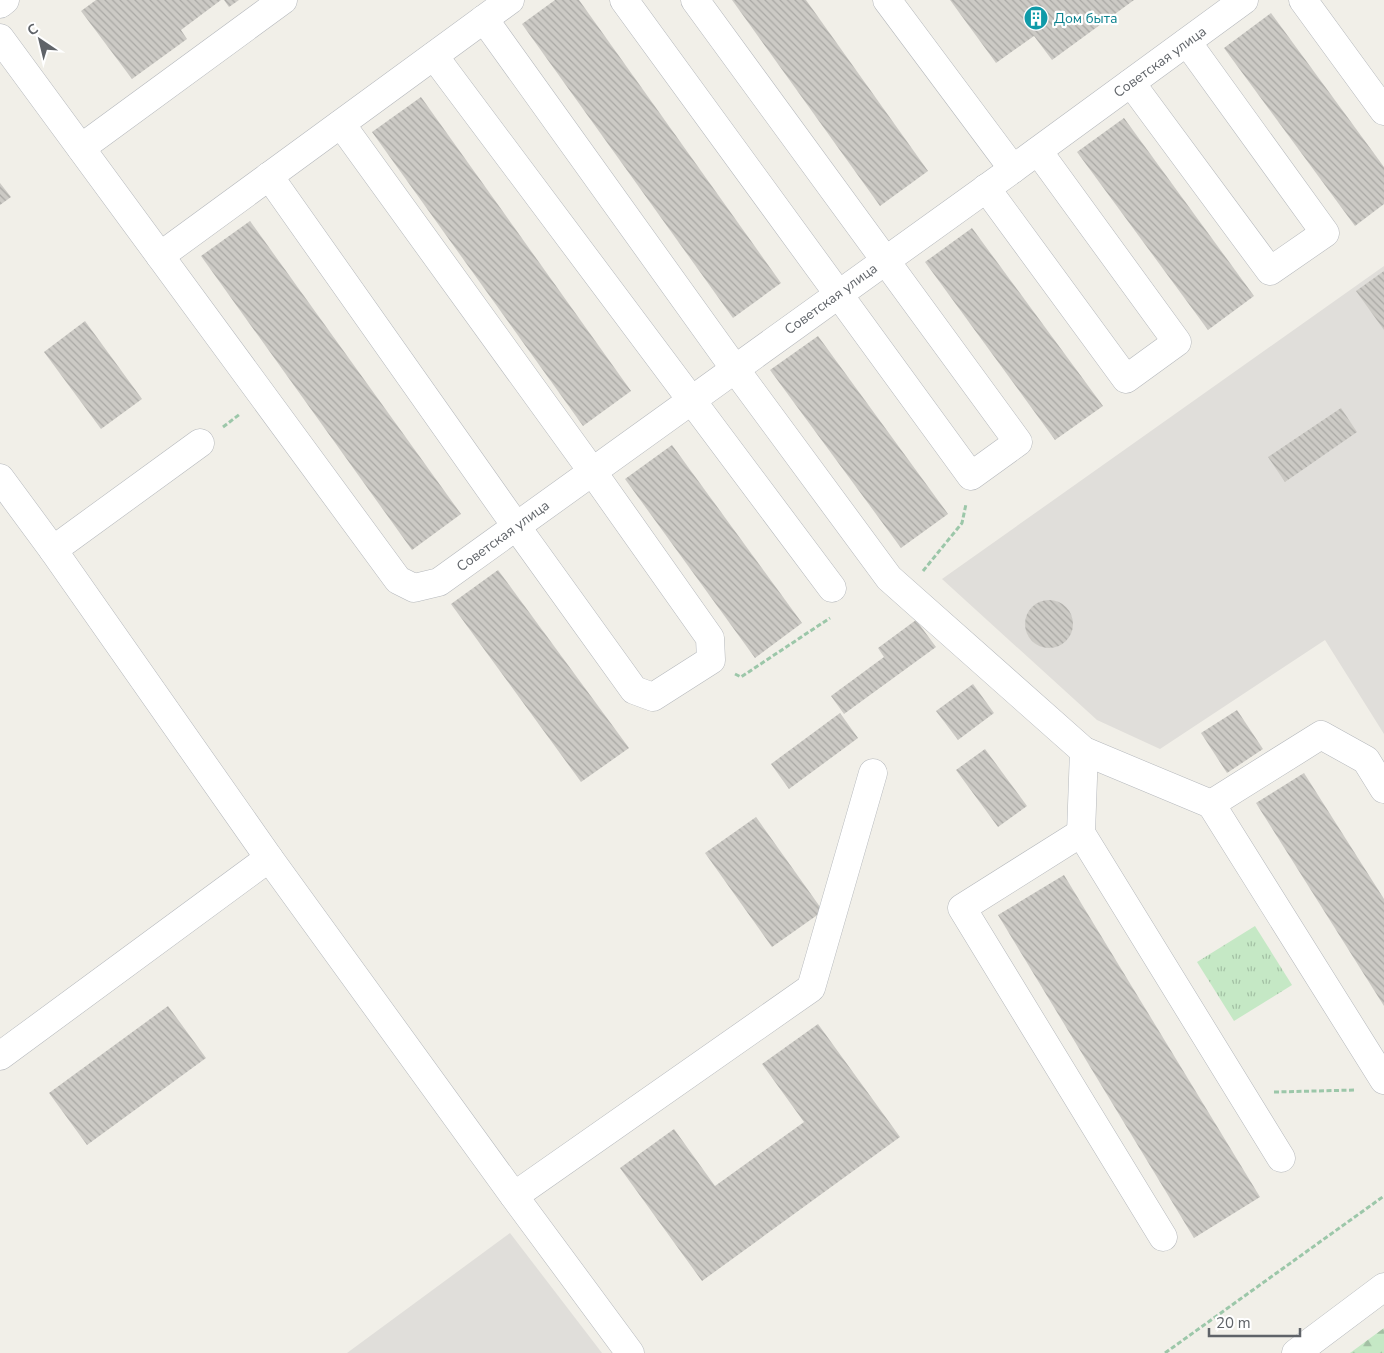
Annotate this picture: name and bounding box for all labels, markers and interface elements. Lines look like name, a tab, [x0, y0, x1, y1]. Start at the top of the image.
building icon: Дом быта	[1023, 5, 1049, 31]
place label: Дом быта	[1054, 9, 1118, 28]
north arrow	[15, 15, 65, 65]
text: С	[23, 19, 43, 40]
street label: Советская улица	[1110, 22, 1210, 102]
street label: Советская улица	[781, 259, 881, 339]
street label: Советская улица	[453, 496, 553, 576]
scale bar	[1209, 1306, 1300, 1338]
text: 20 m	[1216, 1313, 1251, 1333]

